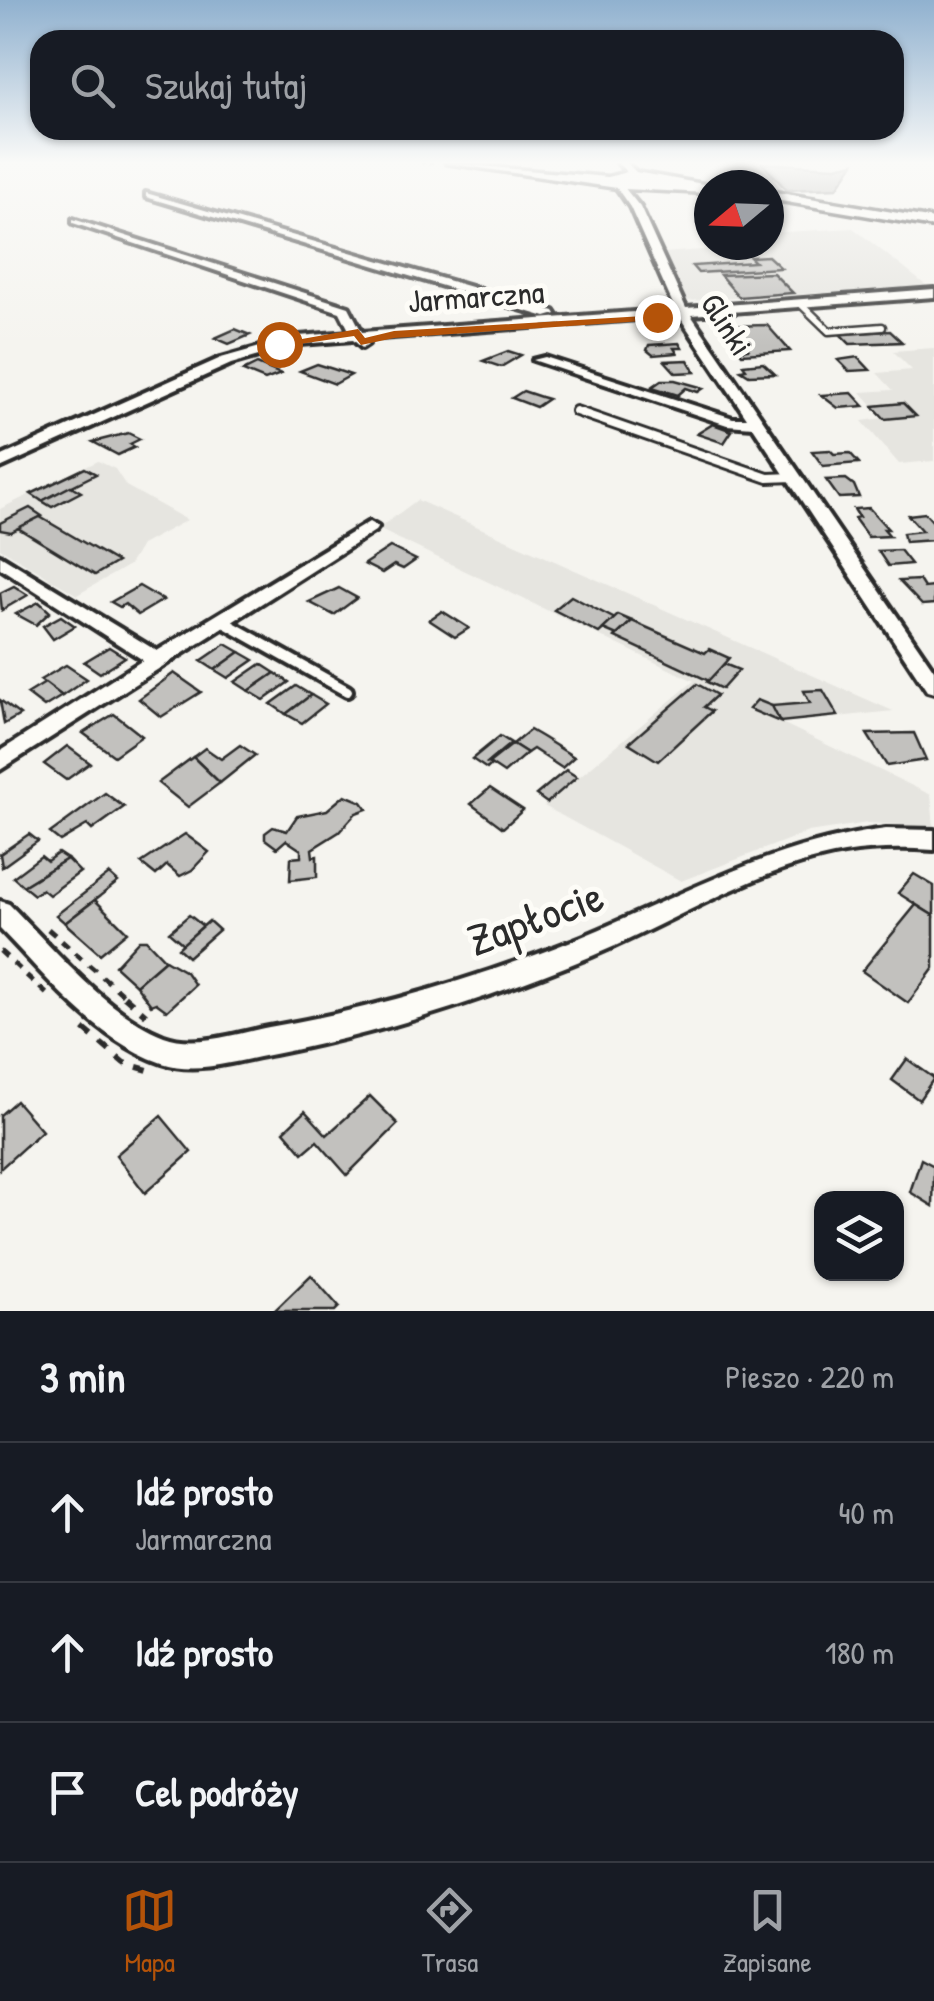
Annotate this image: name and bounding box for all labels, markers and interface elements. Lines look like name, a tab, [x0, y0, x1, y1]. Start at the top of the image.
search box	[30, 30, 904, 140]
icon: search	[65, 58, 120, 113]
text: Szukaj tutaj	[145, 59, 307, 111]
north arrow	[694, 170, 784, 260]
street label: Jarmarczna	[406, 270, 546, 322]
street label: Glinki	[691, 285, 763, 363]
route end	[635, 295, 681, 341]
route start	[257, 322, 303, 368]
street label: Zapłocie	[459, 864, 611, 970]
map controls	[814, 1191, 904, 1281]
button: layers	[814, 1191, 904, 1281]
text: 3 min	[40, 1348, 125, 1405]
text: Pieszo · 220 m	[725, 1355, 894, 1398]
text: Idź prosto	[135, 1465, 273, 1517]
icon: ahead	[40, 1485, 95, 1540]
text: 40 m	[839, 1491, 894, 1534]
text: Jarmarczna	[135, 1517, 271, 1560]
icon: ahead	[40, 1625, 95, 1680]
text: Idź prosto	[135, 1626, 273, 1678]
text: 180 m	[825, 1631, 894, 1674]
icon: arrive	[40, 1765, 95, 1820]
text: Cel podróży	[135, 1766, 298, 1818]
tab: Mapa	[122, 1883, 177, 1981]
tab: Trasa	[422, 1883, 478, 1981]
tab: Zapisane	[723, 1883, 812, 1981]

